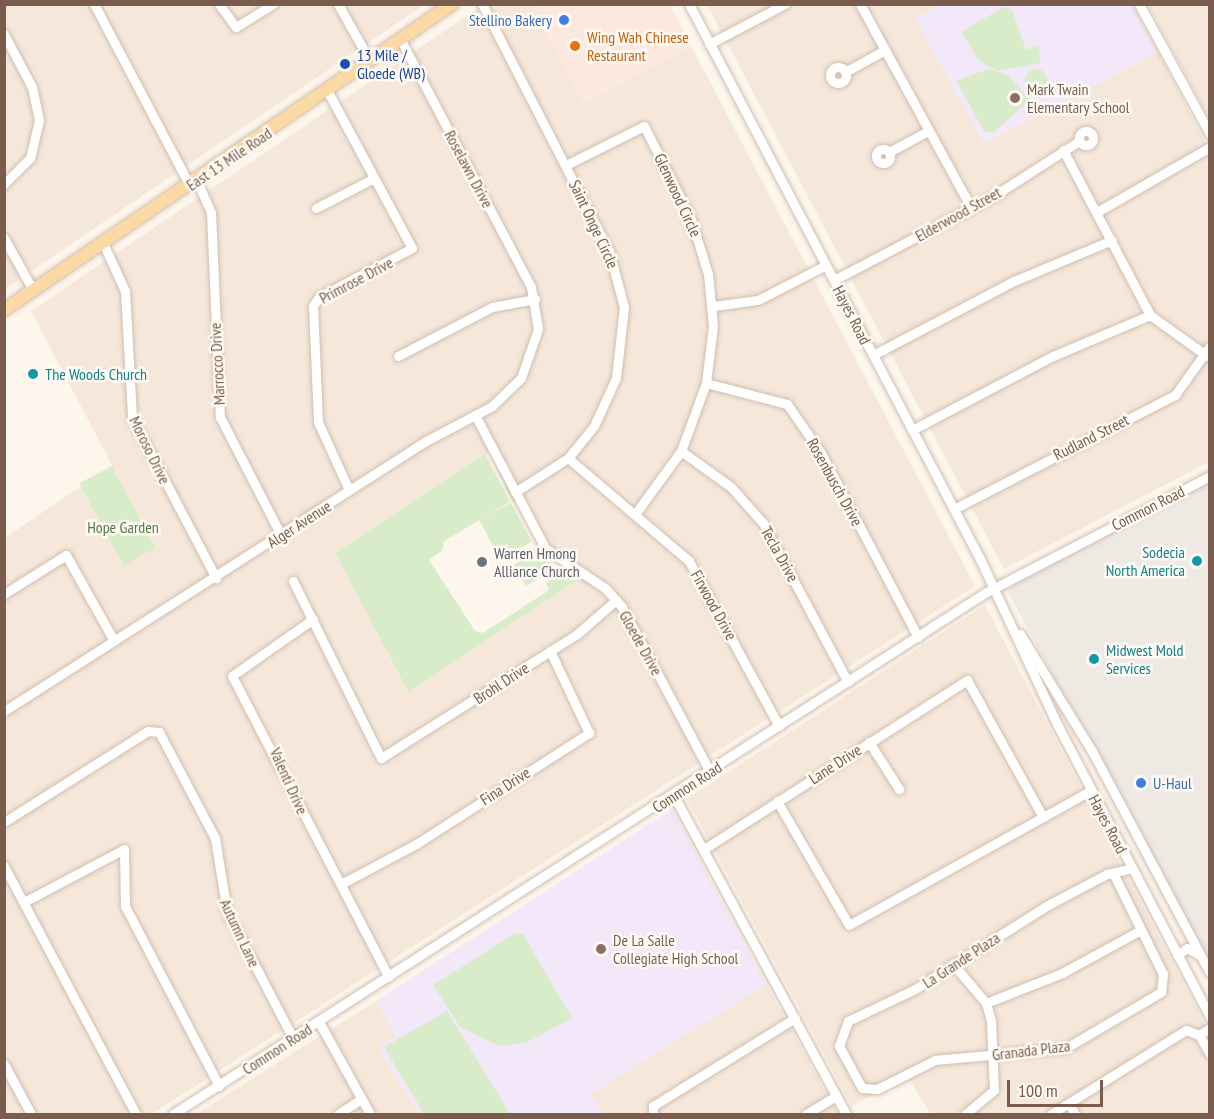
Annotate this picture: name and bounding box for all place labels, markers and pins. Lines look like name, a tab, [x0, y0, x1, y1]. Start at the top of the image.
place label: Stellino Bakery	[469, 10, 552, 30]
marker: Stellino Bakery	[557, 13, 571, 27]
place label: Wing Wah Chinese Restaurant	[587, 27, 689, 65]
marker: Wing Wah Chinese Restaurant	[568, 39, 582, 53]
place label: 13 Mile / Gloede (WB)	[357, 45, 425, 83]
marker: 13 Mile / Gloede (WB)	[338, 57, 352, 71]
place label: Mark Twain Elementary School	[1027, 79, 1130, 117]
marker: Mark Twain Elementary School	[1008, 91, 1022, 105]
place label: The Woods Church	[45, 364, 147, 384]
marker: The Woods Church	[26, 367, 40, 381]
place label: Sodecia North America	[1105, 542, 1185, 580]
place label: Warren Hmong Alliance Church	[494, 543, 580, 581]
marker: Sodecia North America	[1190, 554, 1204, 568]
marker: Warren Hmong Alliance Church	[475, 555, 489, 569]
place label: Midwest Mold Services	[1106, 640, 1183, 678]
marker: Midwest Mold Services	[1087, 652, 1101, 666]
place label: U-Haul	[1153, 773, 1192, 793]
marker: U-Haul	[1134, 776, 1148, 790]
place label: De La Salle Collegiate High School	[613, 930, 738, 968]
marker: De La Salle Collegiate High School	[594, 942, 608, 956]

